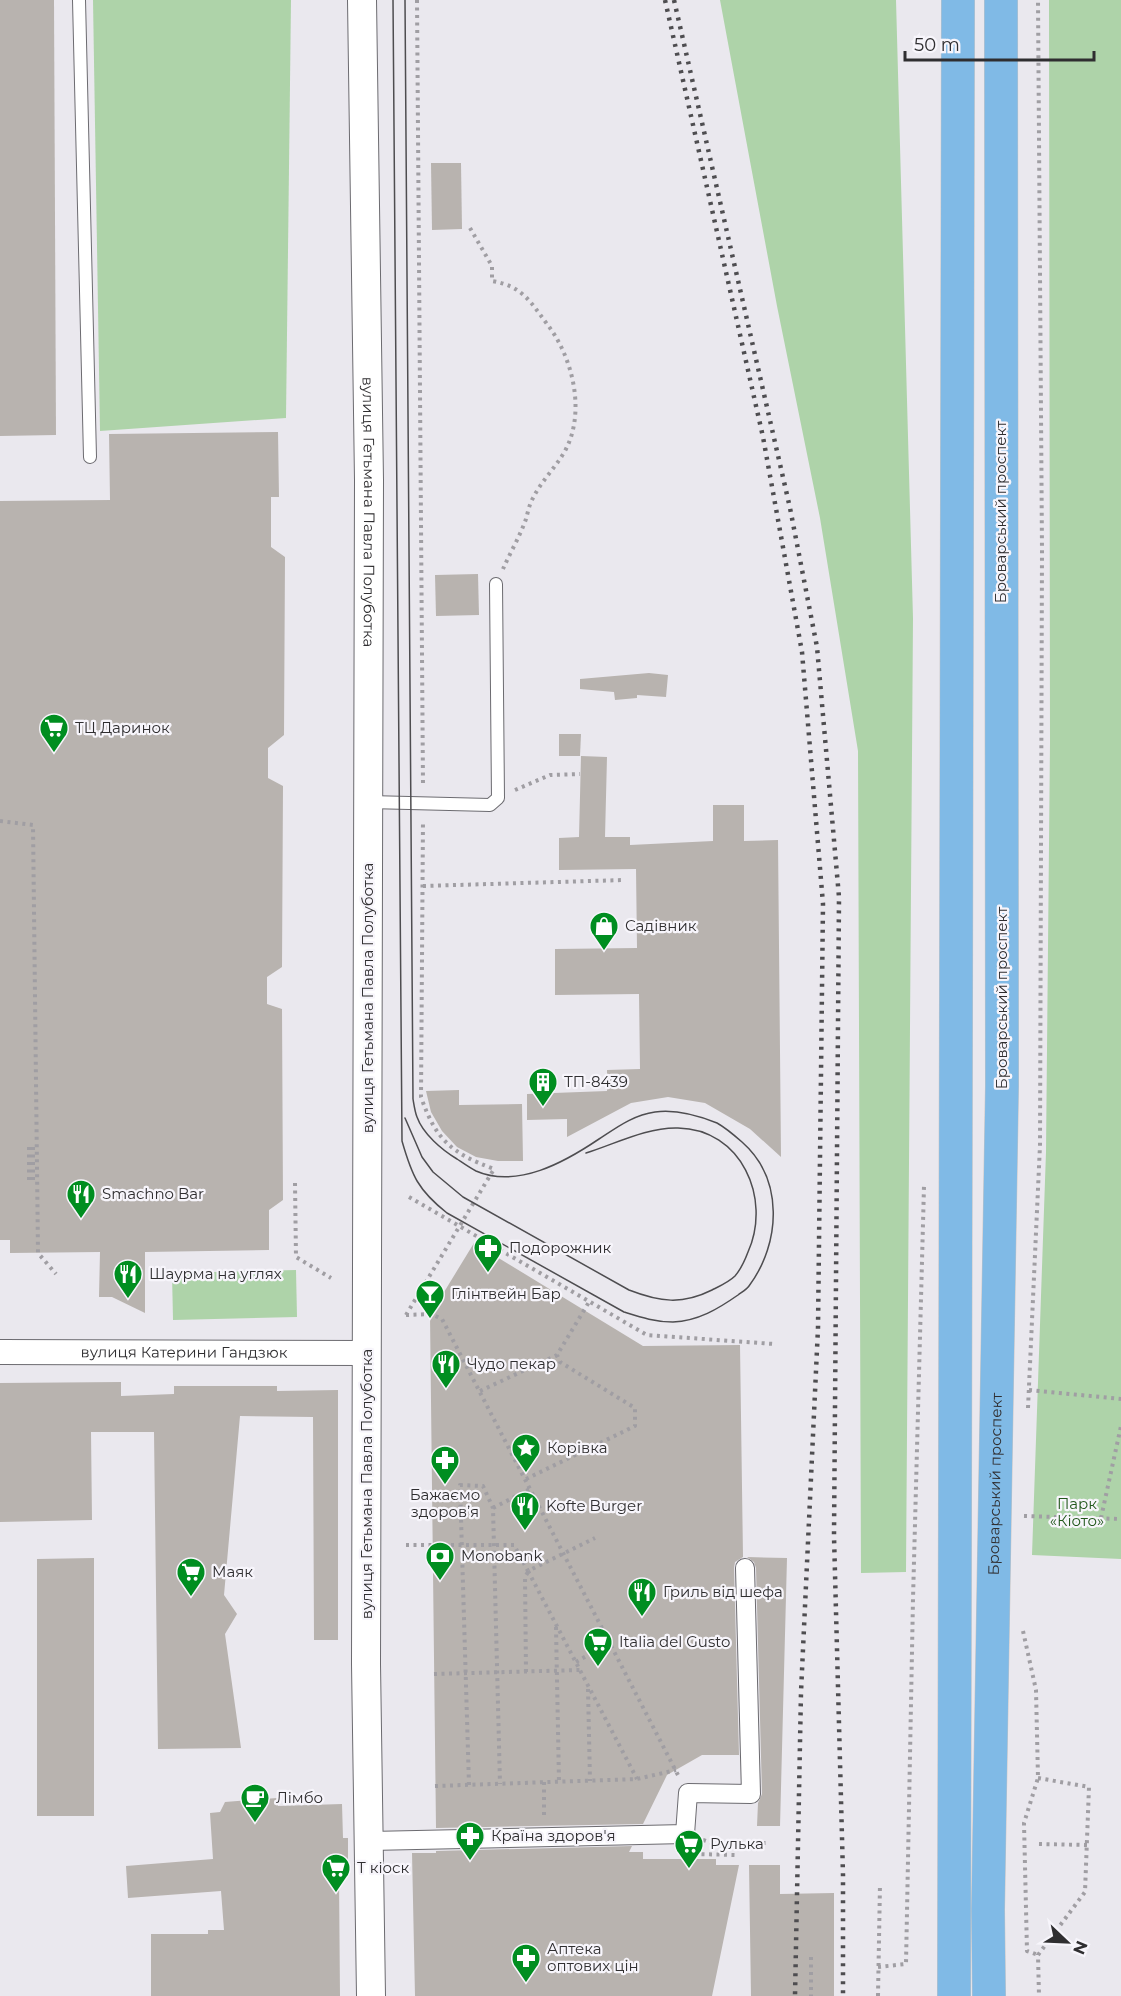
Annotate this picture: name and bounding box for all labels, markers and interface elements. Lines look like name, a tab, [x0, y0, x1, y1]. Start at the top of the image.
scale bar	[905, 24, 1094, 62]
text: 50 m	[914, 34, 960, 56]
street label: вулиця Гетьмана Павла Полуботка	[358, 376, 379, 647]
street label: Броварський проспект	[991, 420, 1010, 603]
supermarket icon: ТЦ Даринок	[38, 712, 70, 754]
place label: ТЦ Даринок	[75, 718, 170, 737]
street label: вулиця Гетьмана Павла Полуботка	[358, 863, 377, 1133]
street label: Броварський проспект	[992, 906, 1011, 1089]
shop icon: Садівник	[588, 910, 620, 952]
place label: Садівник	[625, 916, 697, 935]
building icon: ТП-8439	[527, 1066, 559, 1108]
place label: ТП-8439	[564, 1072, 628, 1091]
restaurant icon: Smachno Bar	[65, 1178, 97, 1220]
place label: Smachno Bar	[102, 1184, 204, 1203]
pharmacy icon: Подорожник	[472, 1232, 504, 1274]
place label: Подорожник	[509, 1238, 612, 1257]
restaurant icon: Шаурма на углях	[112, 1258, 144, 1300]
place label: Шаурма на углях	[149, 1264, 282, 1283]
bar icon: Глінтвейн Бар	[414, 1278, 446, 1320]
place label: Глінтвейн Бар	[451, 1284, 561, 1303]
street label: вулиця Катерини Гандзюк	[81, 1342, 288, 1362]
restaurant icon: Чудо пекар	[430, 1348, 462, 1390]
street label: вулиця Гетьмана Павла Полуботка	[357, 1349, 376, 1619]
place label: Чудо пекар	[467, 1354, 556, 1373]
street label: Броварський проспект	[984, 1392, 1006, 1576]
place icon: Корівка	[510, 1432, 542, 1474]
place label: Корівка	[547, 1438, 607, 1457]
pharmacy icon: Бажаємо здоровʼя	[429, 1444, 461, 1486]
place label: Бажаємо здоровʼя	[410, 1485, 480, 1521]
restaurant icon: Kofte Burger	[509, 1490, 541, 1532]
park label: Парк «Кіото»	[1050, 1494, 1104, 1530]
place label: Kofte Burger	[546, 1496, 642, 1515]
bank icon: Monobank	[424, 1540, 456, 1582]
place label: Monobank	[461, 1546, 542, 1565]
supermarket icon: Маяк	[175, 1556, 207, 1598]
place label: Маяк	[212, 1562, 253, 1581]
restaurant icon: Гриль від шефа	[626, 1576, 658, 1618]
place label: Гриль від шефа	[663, 1582, 783, 1601]
supermarket icon: Italia del Gusto	[582, 1626, 614, 1668]
place label: Italia del Gusto	[619, 1632, 730, 1651]
cafe icon: Лімбо	[239, 1782, 271, 1824]
place label: Лімбо	[276, 1788, 323, 1807]
pharmacy icon: Країна здоров'я	[454, 1820, 486, 1862]
place label: Країна здоров'я	[491, 1826, 616, 1845]
supermarket icon: Рулька	[673, 1828, 705, 1870]
place label: Рулька	[710, 1834, 764, 1853]
supermarket icon: Т кіоск	[320, 1852, 352, 1894]
place label: Т кіоск	[357, 1858, 410, 1877]
north arrow	[1037, 1912, 1097, 1972]
text: N	[1069, 1938, 1092, 1957]
place label: Аптека оптових цін	[547, 1939, 639, 1975]
pharmacy icon: Аптека оптових цін	[510, 1942, 542, 1984]

